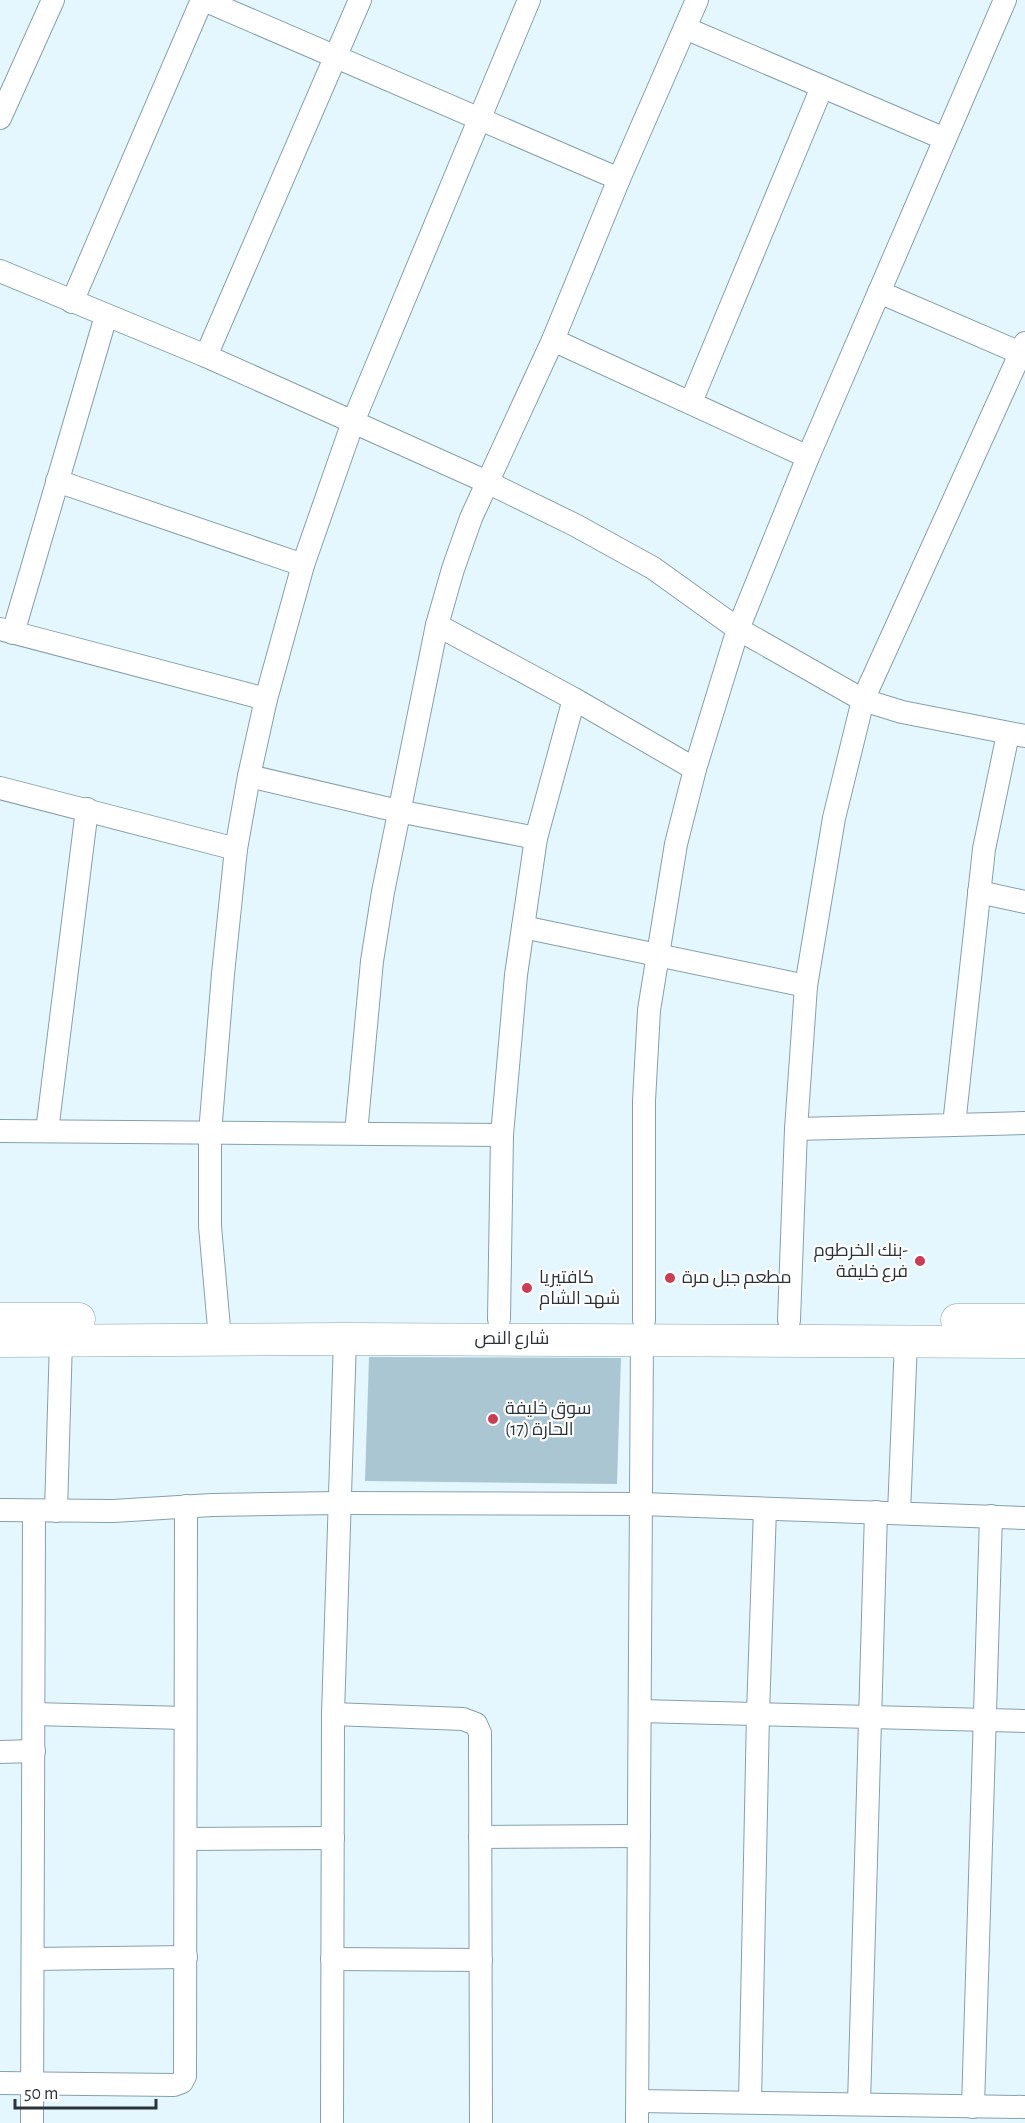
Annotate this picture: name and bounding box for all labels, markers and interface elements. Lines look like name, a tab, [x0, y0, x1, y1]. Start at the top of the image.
place label: بنك الخرطوم- فرع خليفة	[814, 1242, 908, 1283]
marker: بنك الخرطوم- فرع خليفة	[913, 1254, 927, 1268]
place label: كافتيريا شهد الشام	[539, 1269, 620, 1310]
place label: مطعم جبل مرة	[682, 1269, 792, 1289]
marker: مطعم جبل مرة	[663, 1271, 677, 1285]
marker: كافتيريا شهد الشام	[520, 1281, 534, 1295]
street label: شارع النص	[475, 1329, 549, 1350]
place label: سوق خليفة الحارة (17)	[505, 1400, 592, 1440]
marker: سوق خليفة الحارة (17)	[486, 1412, 500, 1426]
scale bar	[15, 2072, 156, 2110]
text: 50 m	[24, 2085, 58, 2103]

